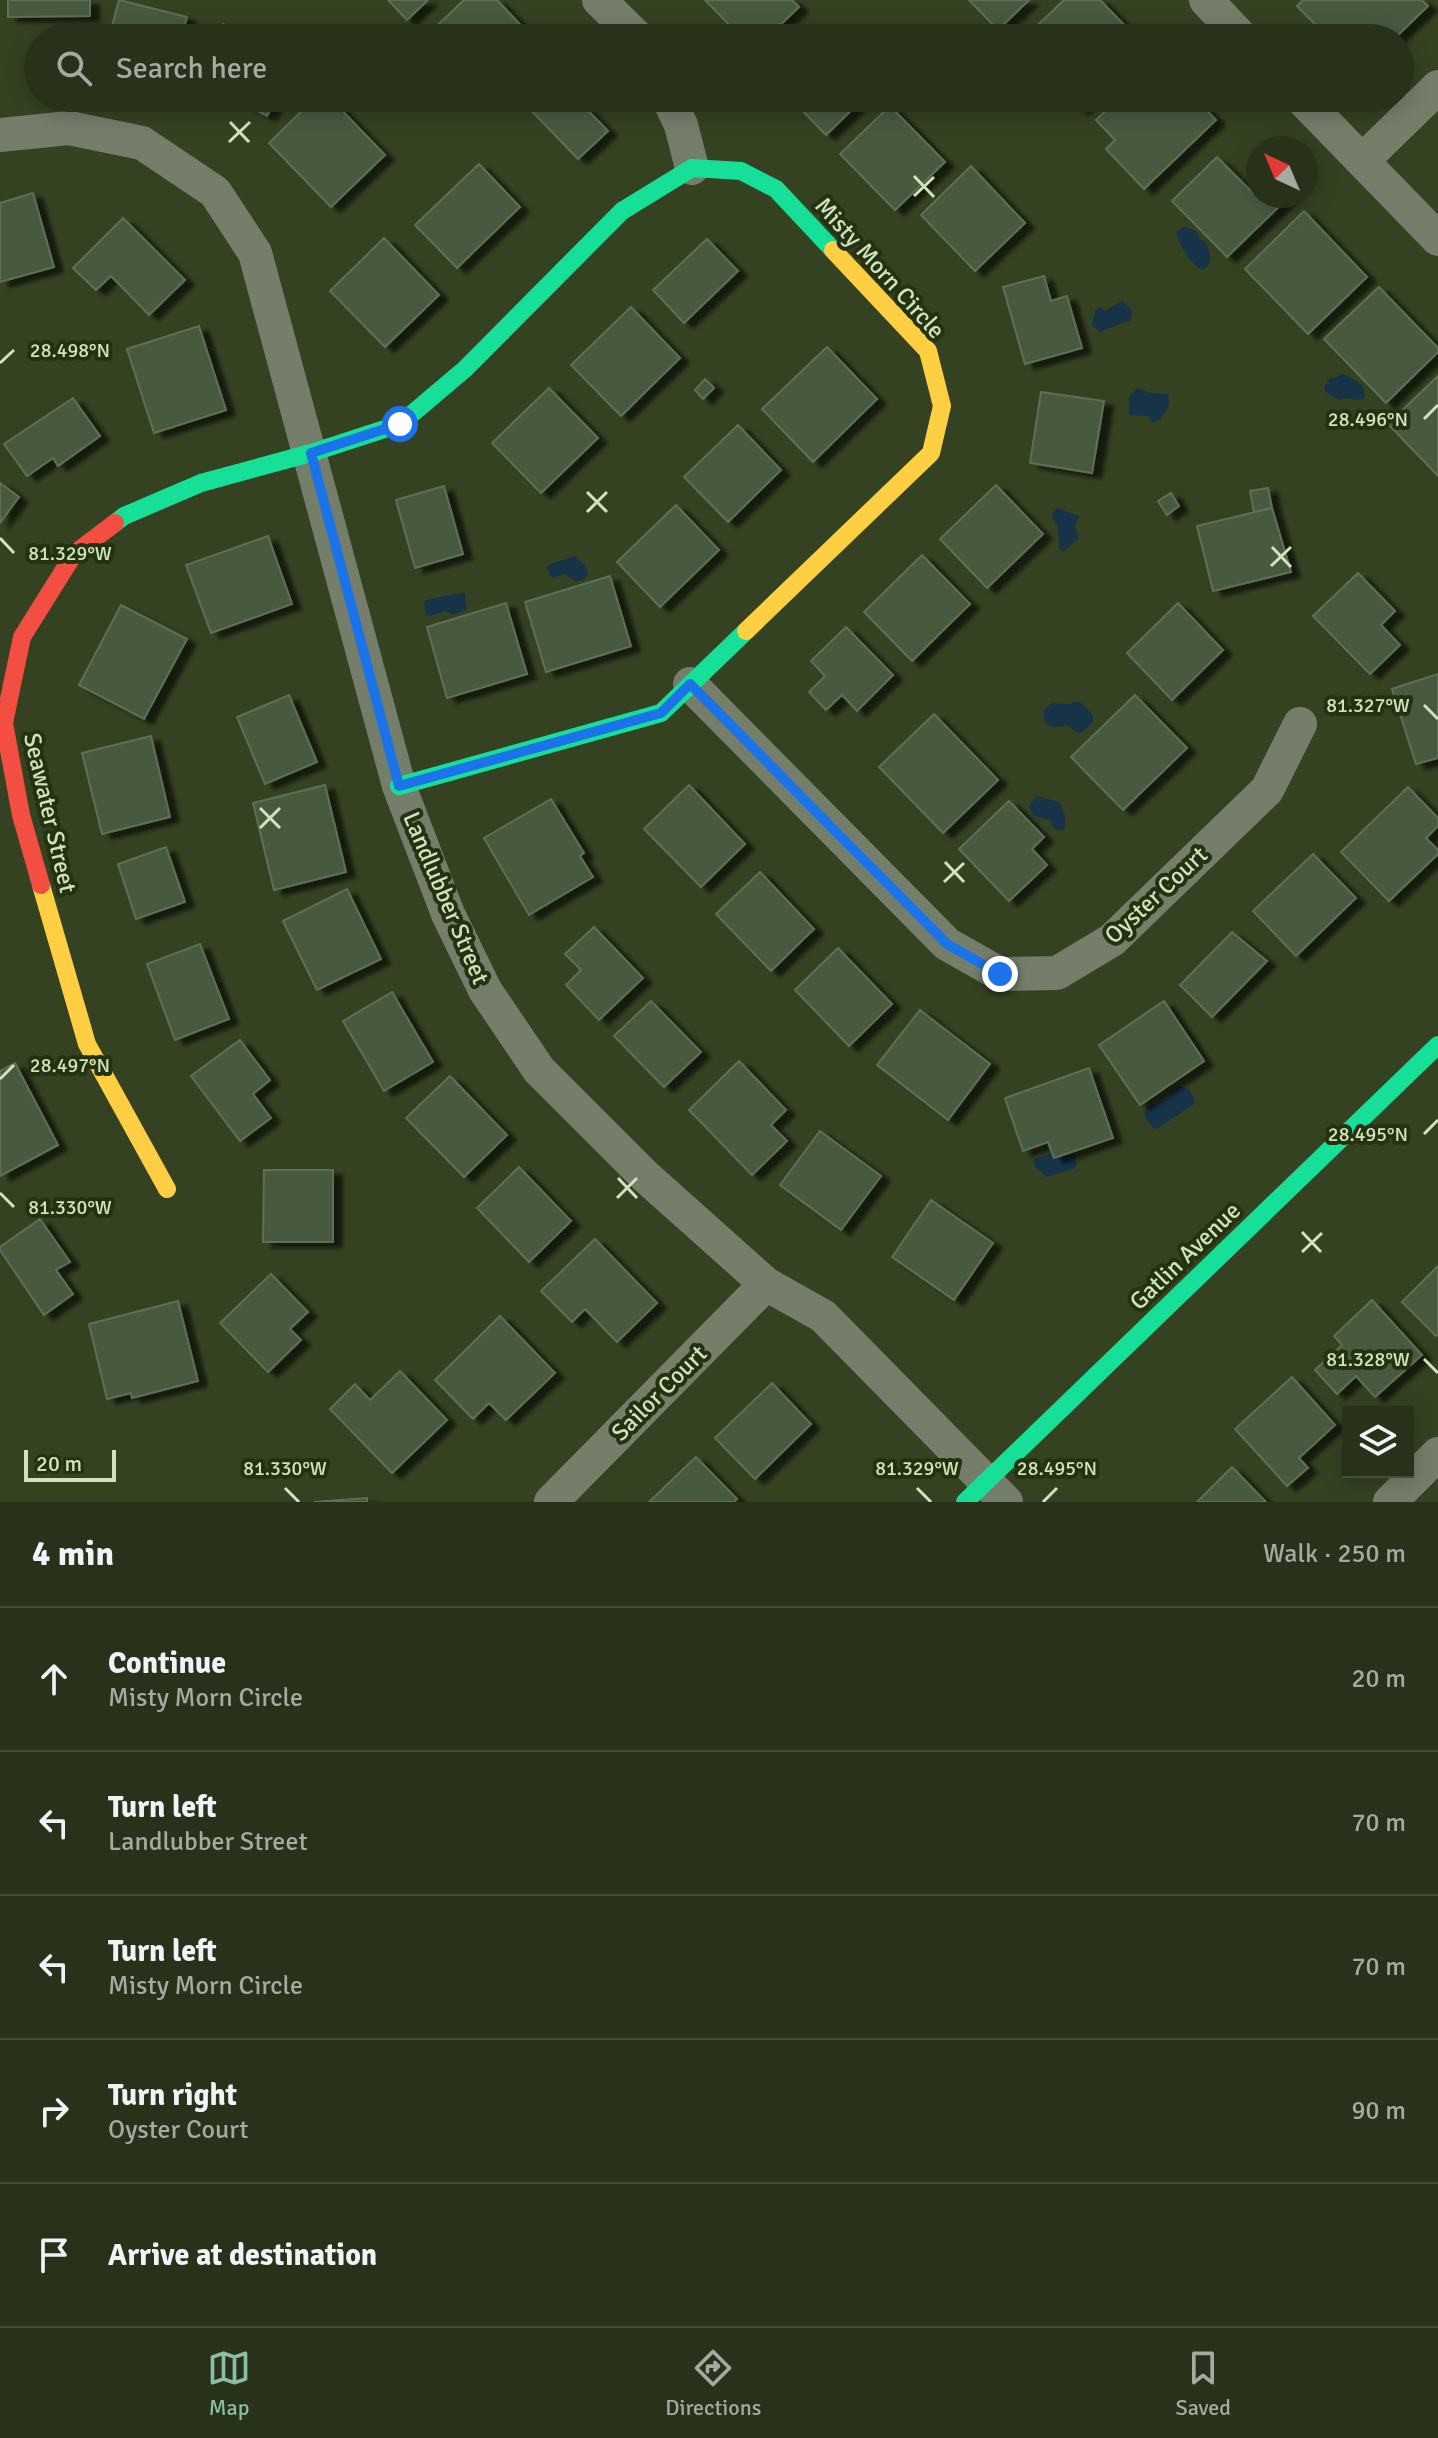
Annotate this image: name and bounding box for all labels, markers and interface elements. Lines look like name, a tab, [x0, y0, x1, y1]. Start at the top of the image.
search box	[24, 24, 1414, 112]
icon: search	[52, 46, 96, 90]
text: Search here	[116, 50, 267, 87]
north arrow	[1246, 136, 1318, 208]
street label: Misty Morn Circle	[809, 191, 951, 345]
text: 28.498°N	[30, 338, 110, 363]
route start	[382, 406, 418, 442]
text: 28.496°N	[1328, 407, 1408, 432]
text: 81.329°W	[28, 541, 112, 566]
text: 81.327°W	[1326, 693, 1410, 718]
street label: Seawater Street	[17, 730, 83, 896]
street label: Landlubber Street	[396, 807, 496, 989]
street label: Oyster Court	[1098, 840, 1214, 950]
route end	[982, 956, 1018, 992]
text: 28.497°N	[30, 1053, 110, 1078]
text: 28.495°N	[1328, 1122, 1408, 1147]
text: 81.330°W	[28, 1195, 112, 1220]
street label: Gatlin Avenue	[1123, 1196, 1247, 1316]
street label: Sailor Court	[605, 1339, 713, 1447]
text: 81.328°W	[1326, 1347, 1410, 1372]
map controls	[1342, 1406, 1414, 1478]
button: layers	[1342, 1406, 1414, 1478]
scale bar	[24, 1446, 116, 1482]
text: 20 m	[36, 1450, 82, 1477]
text: 81.330°W	[243, 1456, 327, 1481]
text: 81.329°W	[875, 1456, 959, 1481]
text: 28.495°N	[1017, 1456, 1097, 1481]
text: 4 min	[32, 1533, 114, 1575]
text: Walk · 250 m	[1263, 1538, 1406, 1570]
text: Continue	[108, 1645, 226, 1682]
icon: ahead	[32, 1657, 76, 1701]
text: 20 m	[1351, 1663, 1406, 1695]
text: Misty Morn Circle	[108, 1682, 303, 1714]
text: Turn left	[108, 1789, 217, 1826]
icon: left	[32, 1801, 76, 1845]
text: 70 m	[1351, 1807, 1406, 1839]
text: Landlubber Street	[108, 1826, 308, 1858]
text: Turn left	[108, 1933, 217, 1970]
icon: left	[32, 1945, 76, 1989]
text: 70 m	[1351, 1951, 1406, 1983]
text: Misty Morn Circle	[108, 1970, 303, 2002]
text: Turn right	[108, 2077, 237, 2114]
icon: right	[32, 2089, 76, 2133]
text: 90 m	[1351, 2095, 1406, 2127]
text: Oyster Court	[108, 2114, 248, 2146]
icon: arrive	[32, 2233, 76, 2277]
text: Arrive at destination	[108, 2237, 377, 2274]
tab: Map	[207, 2346, 251, 2421]
tab: Directions	[665, 2346, 761, 2421]
tab: Saved	[1176, 2346, 1231, 2421]

